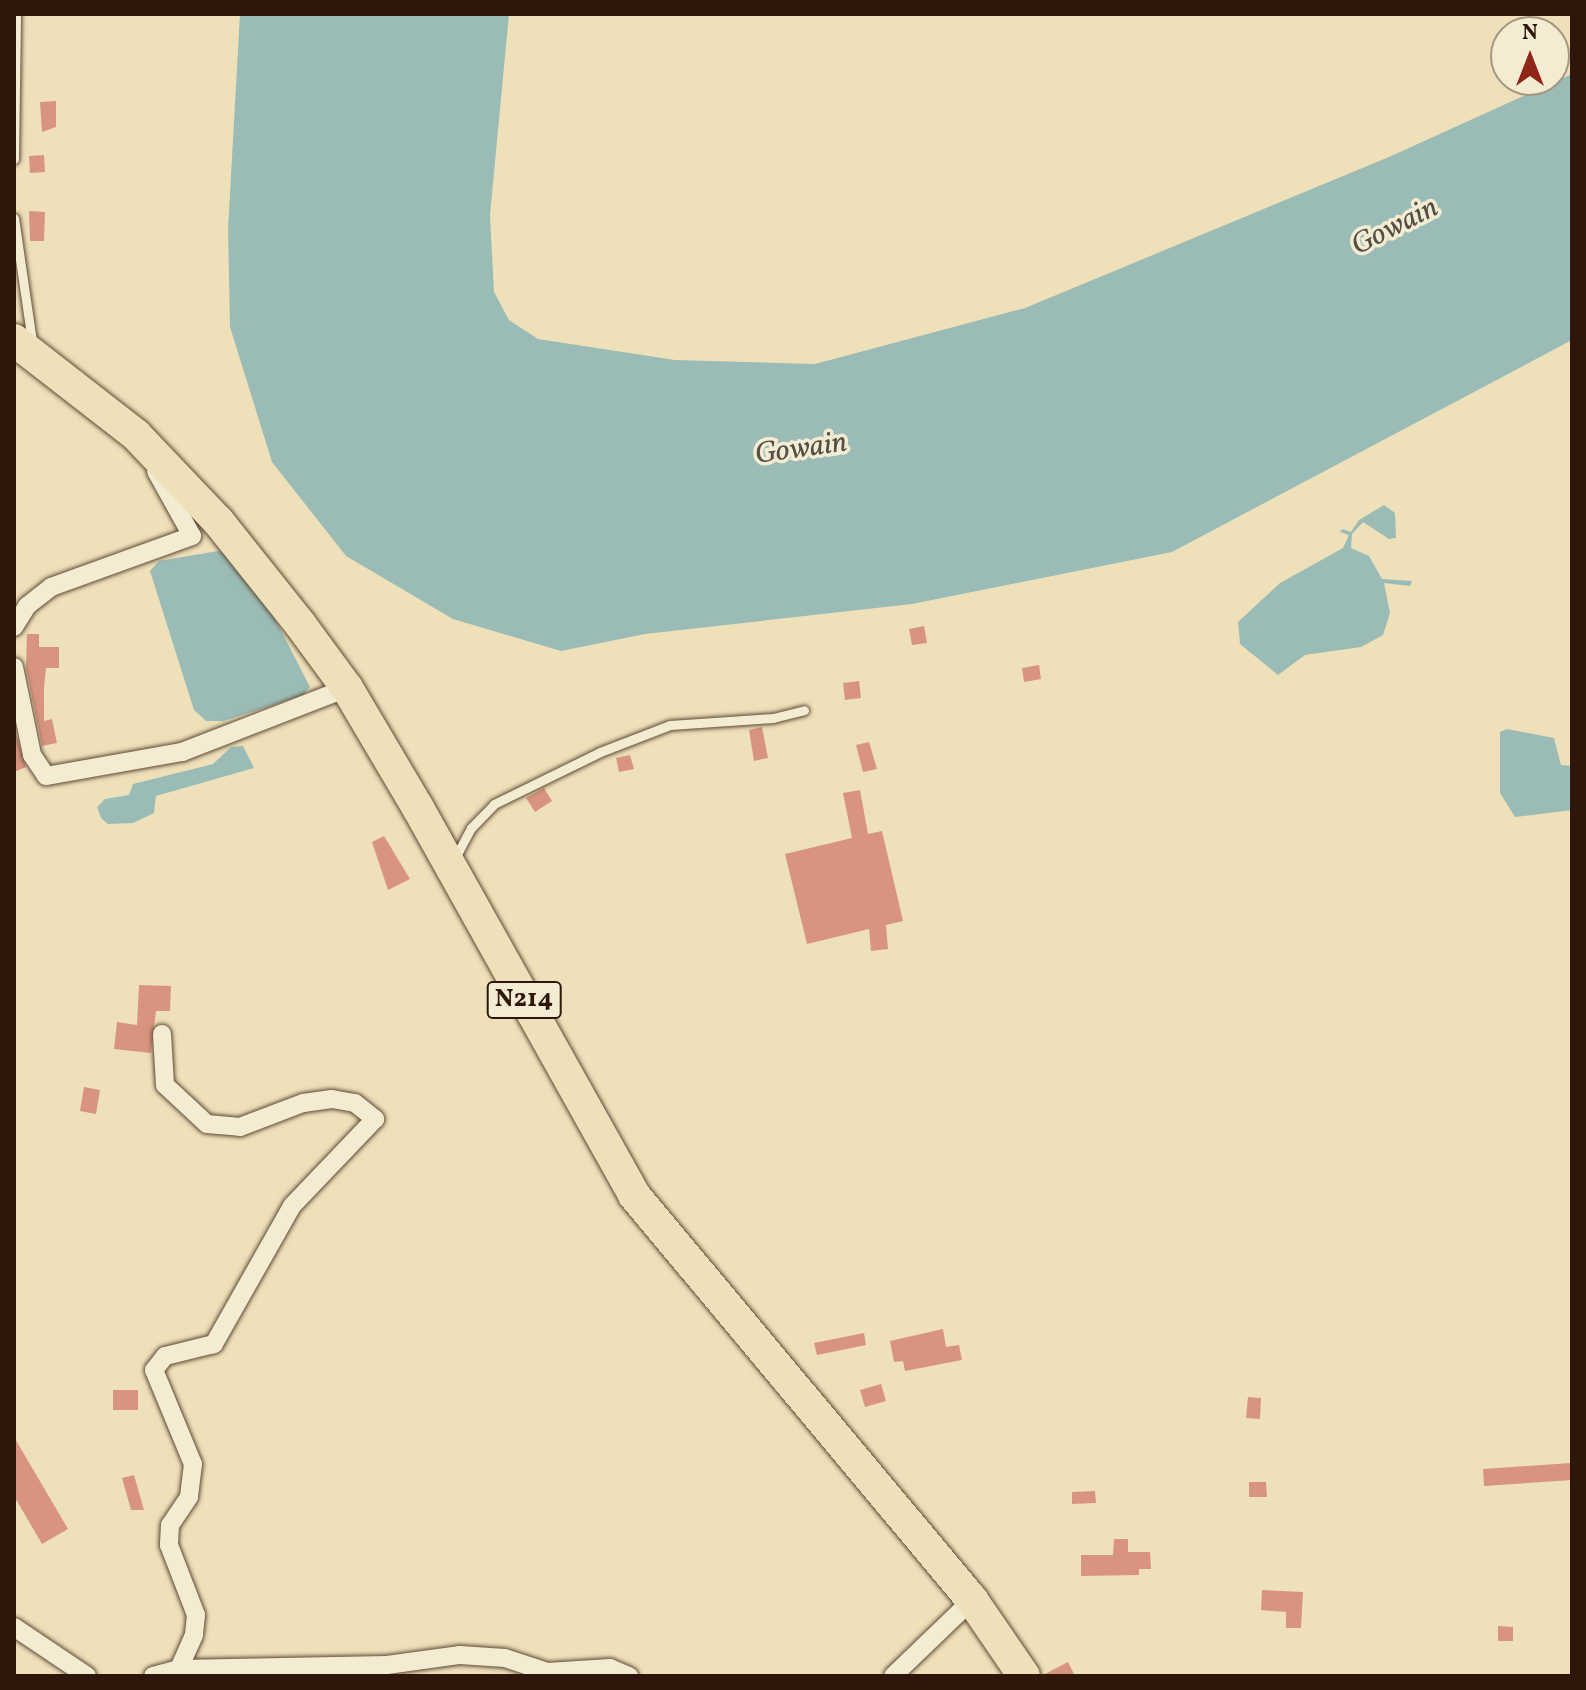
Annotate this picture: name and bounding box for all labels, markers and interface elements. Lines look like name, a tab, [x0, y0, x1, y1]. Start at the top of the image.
north arrow	[1490, 16, 1570, 96]
text: N	[1522, 18, 1538, 49]
water label: Gowain	[1346, 190, 1444, 264]
water label: Gowain	[753, 425, 849, 473]
road number: N214	[486, 978, 562, 1022]

